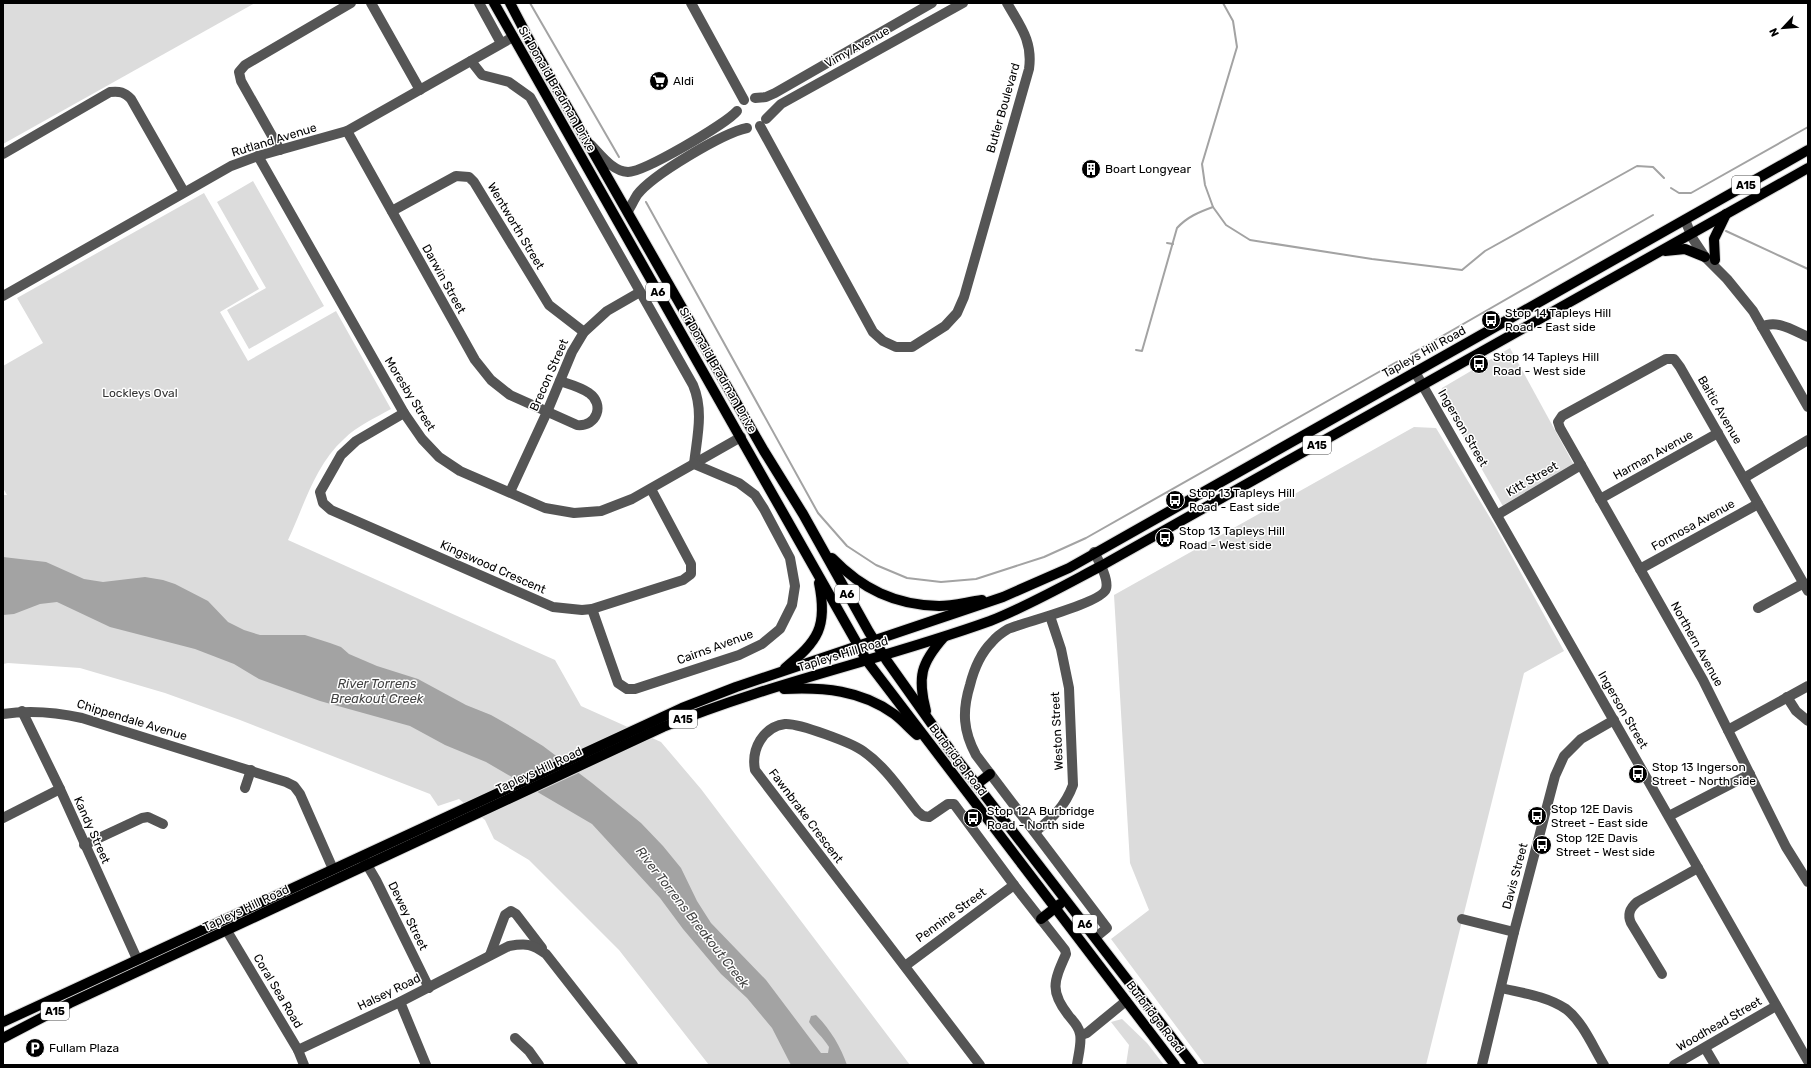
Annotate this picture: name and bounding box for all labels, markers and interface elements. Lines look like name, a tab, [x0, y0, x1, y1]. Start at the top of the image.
north arrow	[1763, 8, 1803, 48]
street label: Vimy Avenue	[822, 23, 892, 71]
street label: Sir Donald Bradman Drive	[515, 24, 599, 154]
text: N	[1767, 26, 1782, 39]
street label: Butler Boulevard	[983, 61, 1023, 155]
supermarket icon: Aldi	[648, 70, 670, 92]
place label: Aldi	[673, 74, 694, 88]
street label: Rutland Avenue	[230, 120, 319, 160]
building icon: Boart Longyear	[1080, 158, 1102, 180]
place label: Boart Longyear	[1105, 162, 1191, 176]
road number: A15	[1732, 176, 1760, 194]
street label: Wentworth Street	[485, 180, 548, 272]
street label: Darwin Street	[419, 242, 469, 316]
road number: A6	[646, 283, 670, 301]
street label: Sir Donald Bradman Drive	[676, 305, 760, 435]
place label: Stop 14 Tapleys Hill Road - East side	[1505, 306, 1611, 334]
bus stop icon: Stop 14 Tapleys Hill Road - East side	[1480, 309, 1502, 331]
street label: Tapleys Hill Road	[1380, 323, 1468, 381]
street label: Brecon Street	[527, 336, 571, 413]
place label: Stop 14 Tapleys Hill Road - West side	[1493, 350, 1599, 378]
bus stop icon: Stop 14 Tapleys Hill Road - West side	[1468, 353, 1490, 375]
street label: Moresby Street	[382, 354, 438, 434]
street label: Baltic Avenue	[1695, 373, 1745, 447]
park label: Lockleys Oval	[102, 386, 178, 400]
street label: Ingerson Street	[1435, 387, 1491, 469]
street label: Harman Avenue	[1611, 427, 1696, 483]
road number: A15	[1303, 436, 1331, 454]
street label: Kitt Street	[1504, 459, 1561, 499]
place label: Stop 13 Tapleys Hill Road - East side	[1189, 486, 1295, 514]
bus stop icon: Stop 13 Tapleys Hill Road - East side	[1164, 489, 1186, 511]
street label: Formosa Avenue	[1649, 496, 1737, 554]
place label: Stop 13 Tapleys Hill Road - West side	[1179, 524, 1285, 552]
bus stop icon: Stop 13 Tapleys Hill Road - West side	[1154, 527, 1176, 549]
street label: Kingswood Crescent	[438, 537, 548, 597]
road number: A6	[835, 585, 859, 603]
street label: Northern Avenue	[1668, 599, 1726, 689]
street label: Cairns Avenue	[675, 627, 755, 667]
street label: Tapleys Hill Road	[796, 634, 890, 674]
street label: Ingerson Street	[1595, 669, 1651, 751]
water label: River Torrens Breakout Creek	[330, 676, 424, 706]
street label: Weston Street	[1048, 691, 1066, 771]
street label: Chippendale Avenue	[75, 697, 189, 744]
road number: A15	[669, 710, 697, 728]
street label: Burbridge Road	[926, 721, 990, 799]
street label: Tapleys Hill Road	[494, 744, 584, 796]
place label: Stop 13 Ingerson Street - North side	[1652, 760, 1756, 788]
bus stop icon: Stop 13 Ingerson Street - North side	[1627, 763, 1649, 785]
street label: Fawnbrake Crescent	[766, 766, 846, 866]
street label: Kandy Street	[71, 794, 113, 866]
place label: Stop 12E Davis Street - East side	[1551, 802, 1648, 830]
place label: Stop 12A Burbridge Road - North side	[987, 804, 1095, 832]
bus stop icon: Stop 12E Davis Street - East side	[1526, 805, 1548, 827]
bus stop icon: Stop 12A Burbridge Road - North side	[962, 807, 984, 829]
place label: Stop 12E Davis Street - West side	[1556, 831, 1655, 859]
bus stop icon: Stop 12E Davis Street - West side	[1531, 834, 1553, 856]
street label: Davis Street	[1499, 841, 1531, 911]
water label: River Torrens Breakout Creek	[633, 844, 753, 991]
street label: Dewey Street	[385, 879, 431, 953]
street label: Tapleys Hill Road	[201, 882, 291, 934]
street label: Pennine Street	[913, 885, 989, 945]
road number: A6	[1073, 915, 1097, 933]
street label: Coral Sea Road	[250, 951, 306, 1031]
street label: Halsey Road	[355, 971, 423, 1013]
street label: Burbridge Road	[1123, 978, 1187, 1056]
street label: Woodhead Street	[1674, 994, 1764, 1054]
road number: A15	[41, 1002, 69, 1020]
parking icon: Fullam Plaza	[24, 1037, 46, 1059]
place label: Fullam Plaza	[49, 1041, 119, 1055]

